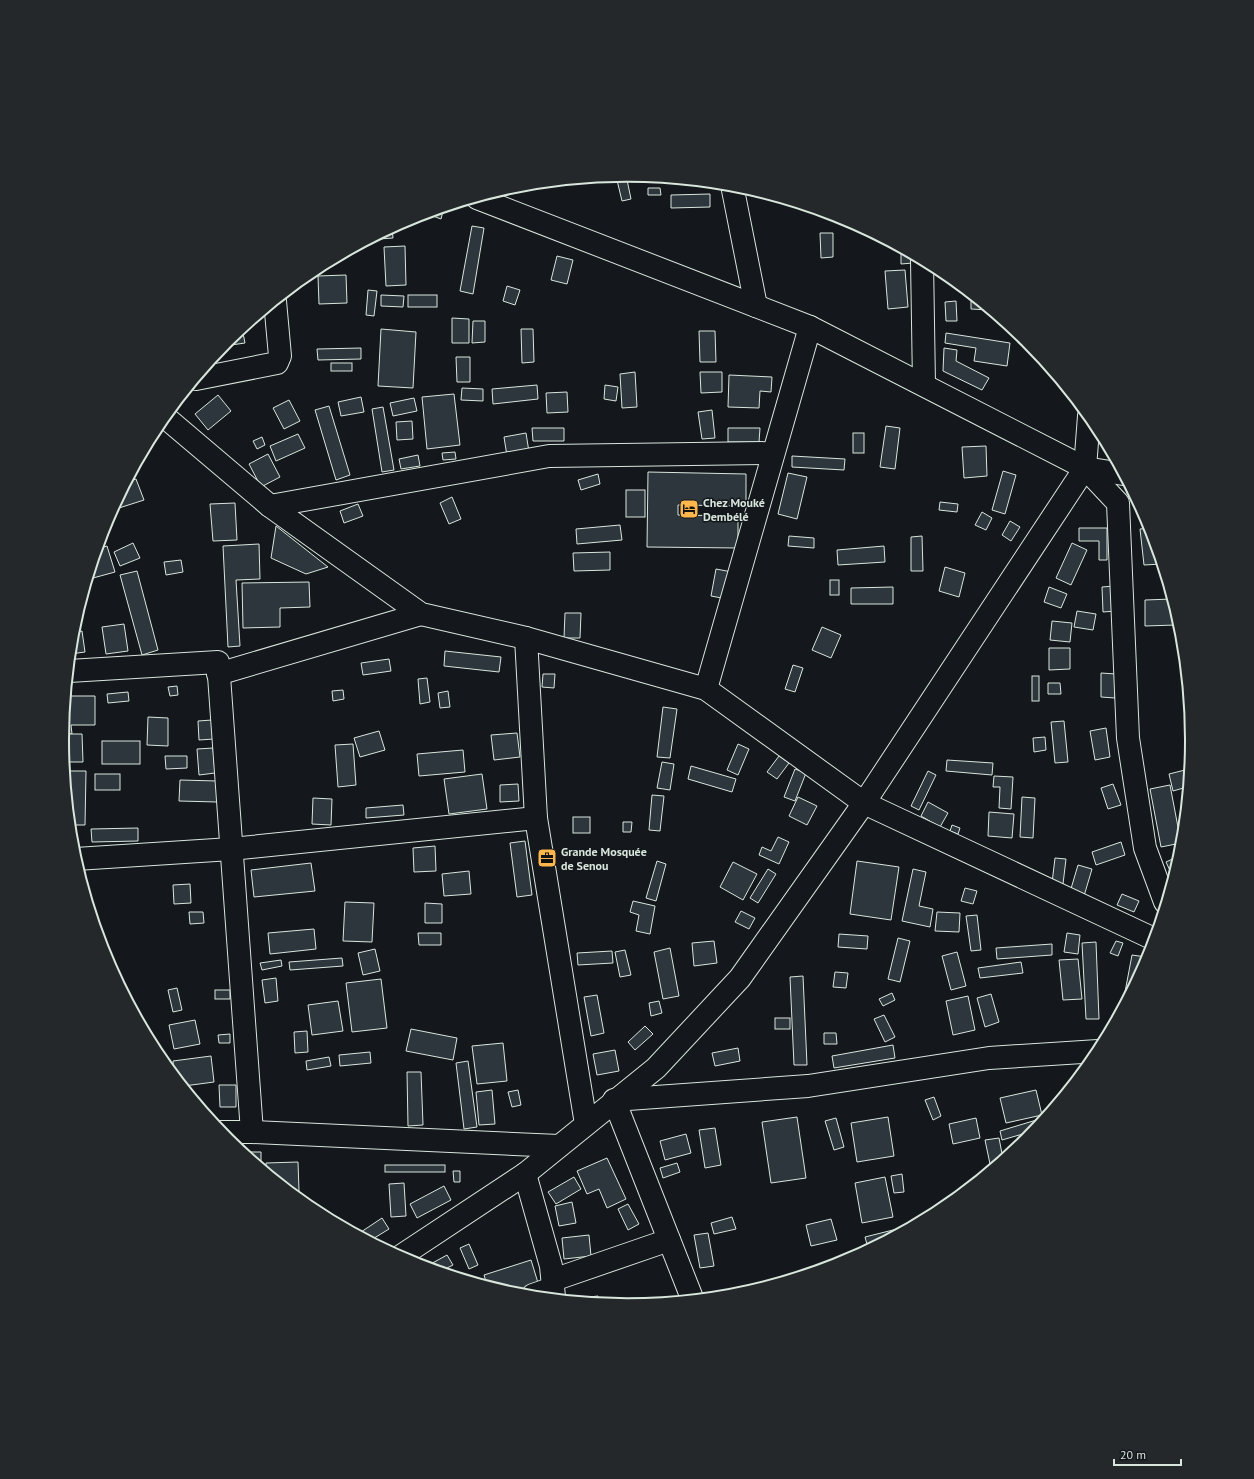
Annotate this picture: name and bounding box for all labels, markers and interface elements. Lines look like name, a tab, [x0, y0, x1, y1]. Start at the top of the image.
place label: Chez Mouké Dembélé	[703, 495, 765, 524]
hotel icon: Chez Mouké Dembélé	[678, 498, 700, 520]
place label: Grande Mosquée de Senou	[561, 844, 647, 873]
office icon: Grande Mosquée de Senou	[536, 847, 558, 869]
scale bar	[1114, 1441, 1181, 1467]
text: 20 m	[1120, 1447, 1146, 1462]

